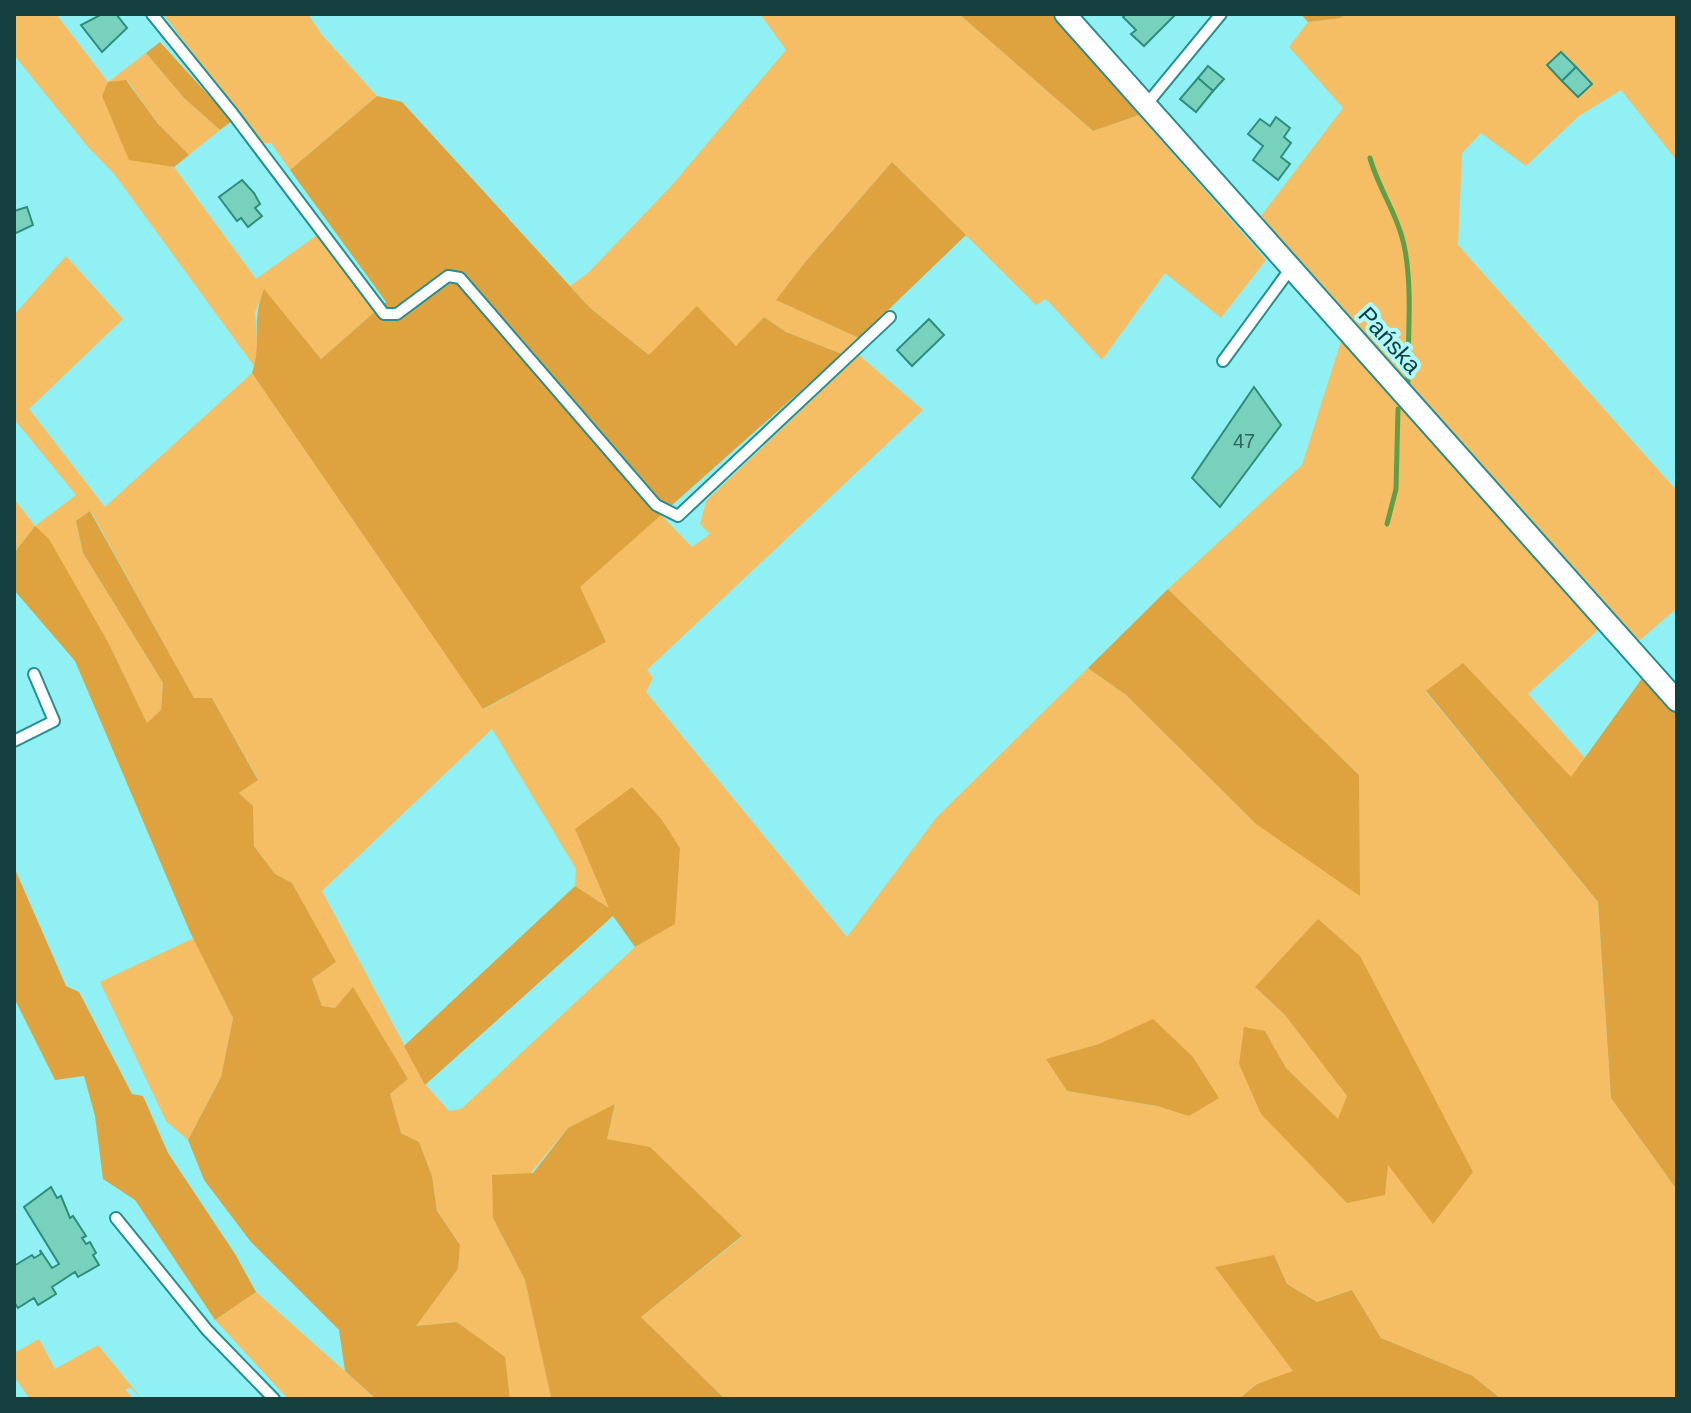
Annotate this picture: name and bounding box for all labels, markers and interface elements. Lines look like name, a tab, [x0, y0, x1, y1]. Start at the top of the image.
street label: Pańska	[1353, 301, 1427, 379]
house number: 47	[1233, 430, 1255, 452]

